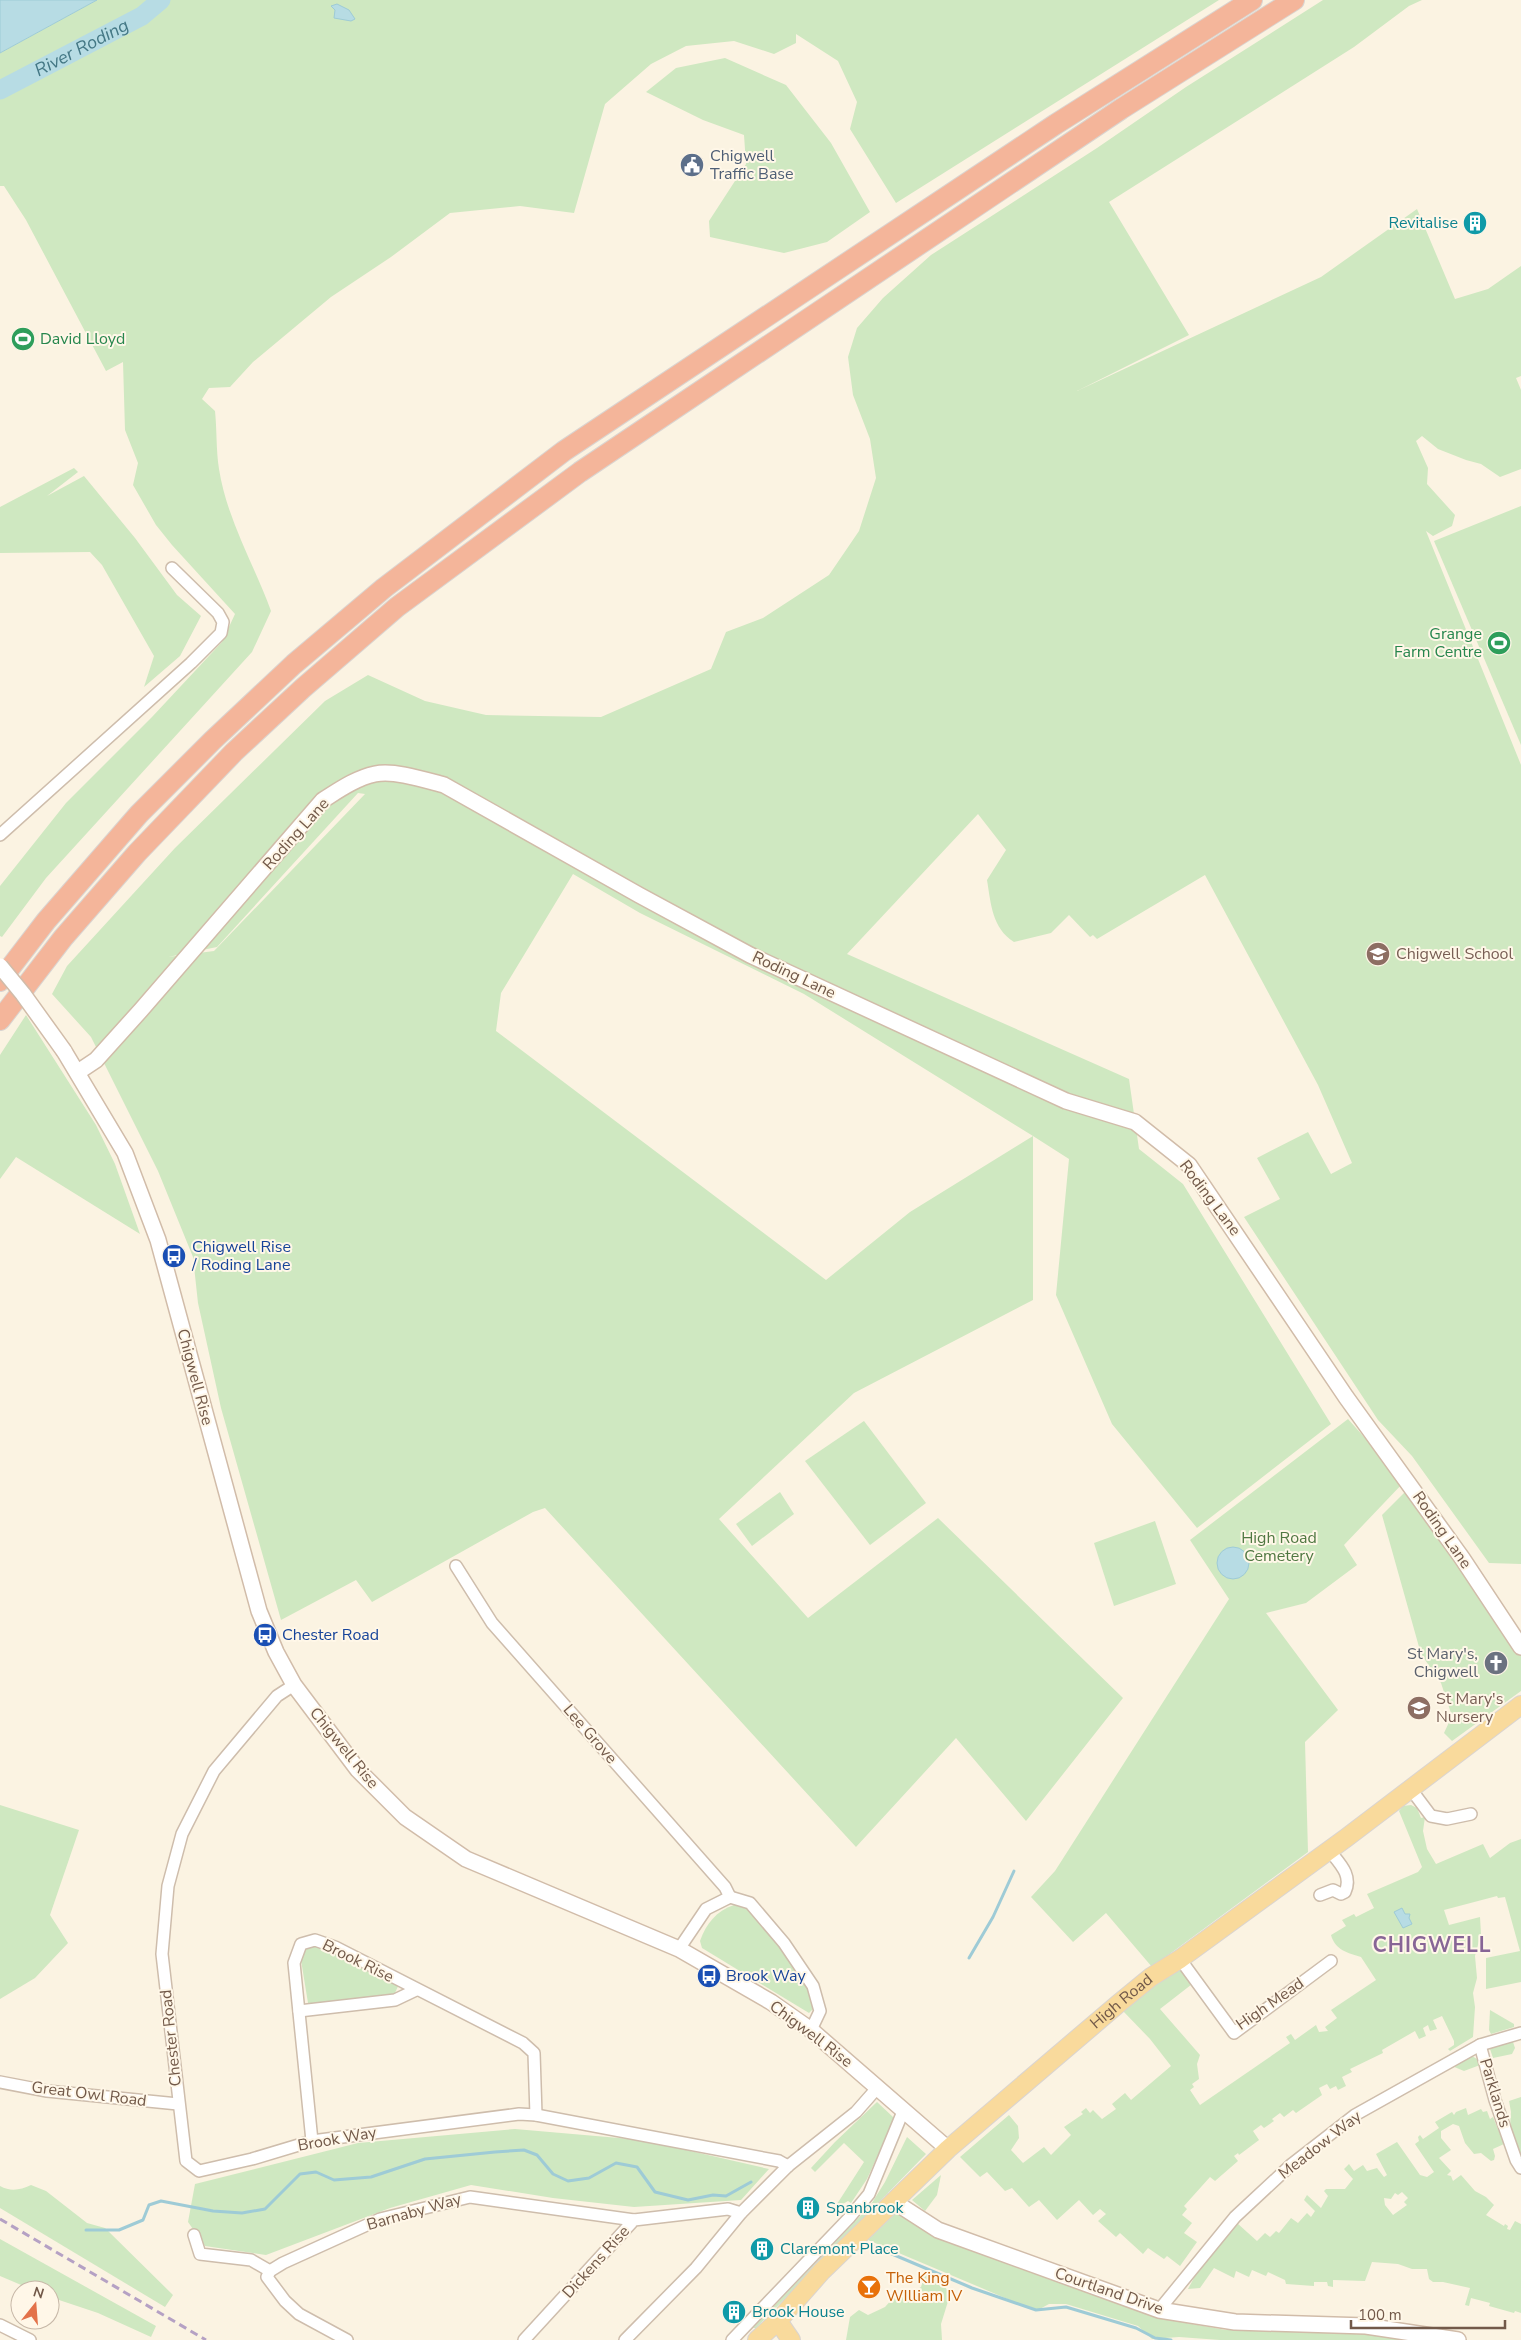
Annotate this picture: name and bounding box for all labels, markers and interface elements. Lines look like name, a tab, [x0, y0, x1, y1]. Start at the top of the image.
water label: River Roding	[30, 13, 133, 82]
place label: Chigwell Traffic Base	[710, 145, 794, 185]
public building icon: Chigwell Traffic Base	[679, 152, 705, 178]
building icon: Revitalise	[1462, 210, 1488, 236]
place label: Revitalise	[1388, 212, 1458, 234]
sports icon: David Lloyd	[10, 326, 36, 352]
place label: David Lloyd	[40, 328, 125, 350]
place label: Grange Farm Centre	[1394, 623, 1482, 663]
sports icon: Grange Farm Centre	[1486, 630, 1512, 656]
street label: Roding Lane	[258, 793, 334, 875]
school or university icon: Chigwell School	[1365, 941, 1391, 967]
place label: Chigwell School	[1396, 943, 1514, 965]
street label: Roding Lane	[749, 946, 839, 1004]
street label: Roding Lane	[1174, 1156, 1246, 1240]
place label: Chigwell Rise / Roding Lane	[191, 1236, 291, 1276]
bus stop icon: Chigwell Rise / Roding Lane	[161, 1243, 187, 1269]
street label: Chigwell Rise	[172, 1326, 218, 1428]
street label: Roding Lane	[1407, 1487, 1477, 1573]
park label: High Road Cemetery	[1241, 1527, 1317, 1567]
bus stop icon: Chester Road	[252, 1622, 278, 1648]
place label: Chester Road	[282, 1624, 379, 1646]
place label: St Mary's, Chigwell	[1407, 1643, 1478, 1683]
church icon: St Mary's, Chigwell	[1483, 1650, 1509, 1676]
place label: St Mary's Nursery	[1436, 1688, 1503, 1728]
school or university icon: St Mary's Nursery	[1406, 1695, 1432, 1721]
street label: Lee Grove	[558, 1699, 622, 1769]
street label: Chigwell Rise	[304, 1703, 384, 1793]
district label: CHIGWELL	[1372, 1931, 1492, 1959]
street label: Brook Rise	[319, 1934, 397, 1988]
bus stop icon: Brook Way	[696, 1963, 722, 1989]
place label: Brook Way	[726, 1965, 806, 1987]
street label: High Road	[1085, 1969, 1158, 2034]
street label: High Mead	[1232, 1972, 1308, 2036]
street label: Chester Road	[155, 1989, 187, 2087]
street label: Chigwell Rise	[765, 1995, 857, 2073]
street label: Parklands	[1474, 2056, 1516, 2130]
street label: Great Owl Road	[30, 2076, 148, 2112]
street label: Meadow Way	[1274, 2105, 1367, 2184]
street label: Brook Way	[296, 2121, 379, 2157]
street label: Barnaby Way	[364, 2188, 465, 2236]
building icon: Spanbrook	[795, 2195, 821, 2221]
place label: Spanbrook	[826, 2197, 904, 2219]
street label: Dickens Rise	[557, 2221, 635, 2303]
building icon: Claremont Place	[749, 2236, 775, 2262]
place label: Claremont Place	[780, 2238, 899, 2260]
street label: Courtland Drive	[1052, 2262, 1166, 2320]
place label: The King WIlliam IV	[886, 2267, 963, 2307]
bar icon: The King WIlliam IV	[856, 2274, 882, 2300]
north arrow	[10, 2280, 60, 2330]
text: N	[31, 2282, 46, 2304]
scale bar	[1351, 2298, 1505, 2330]
building icon: Brook House	[721, 2299, 747, 2325]
place label: Brook House	[752, 2301, 845, 2323]
text: 100 m	[1358, 2305, 1402, 2325]

